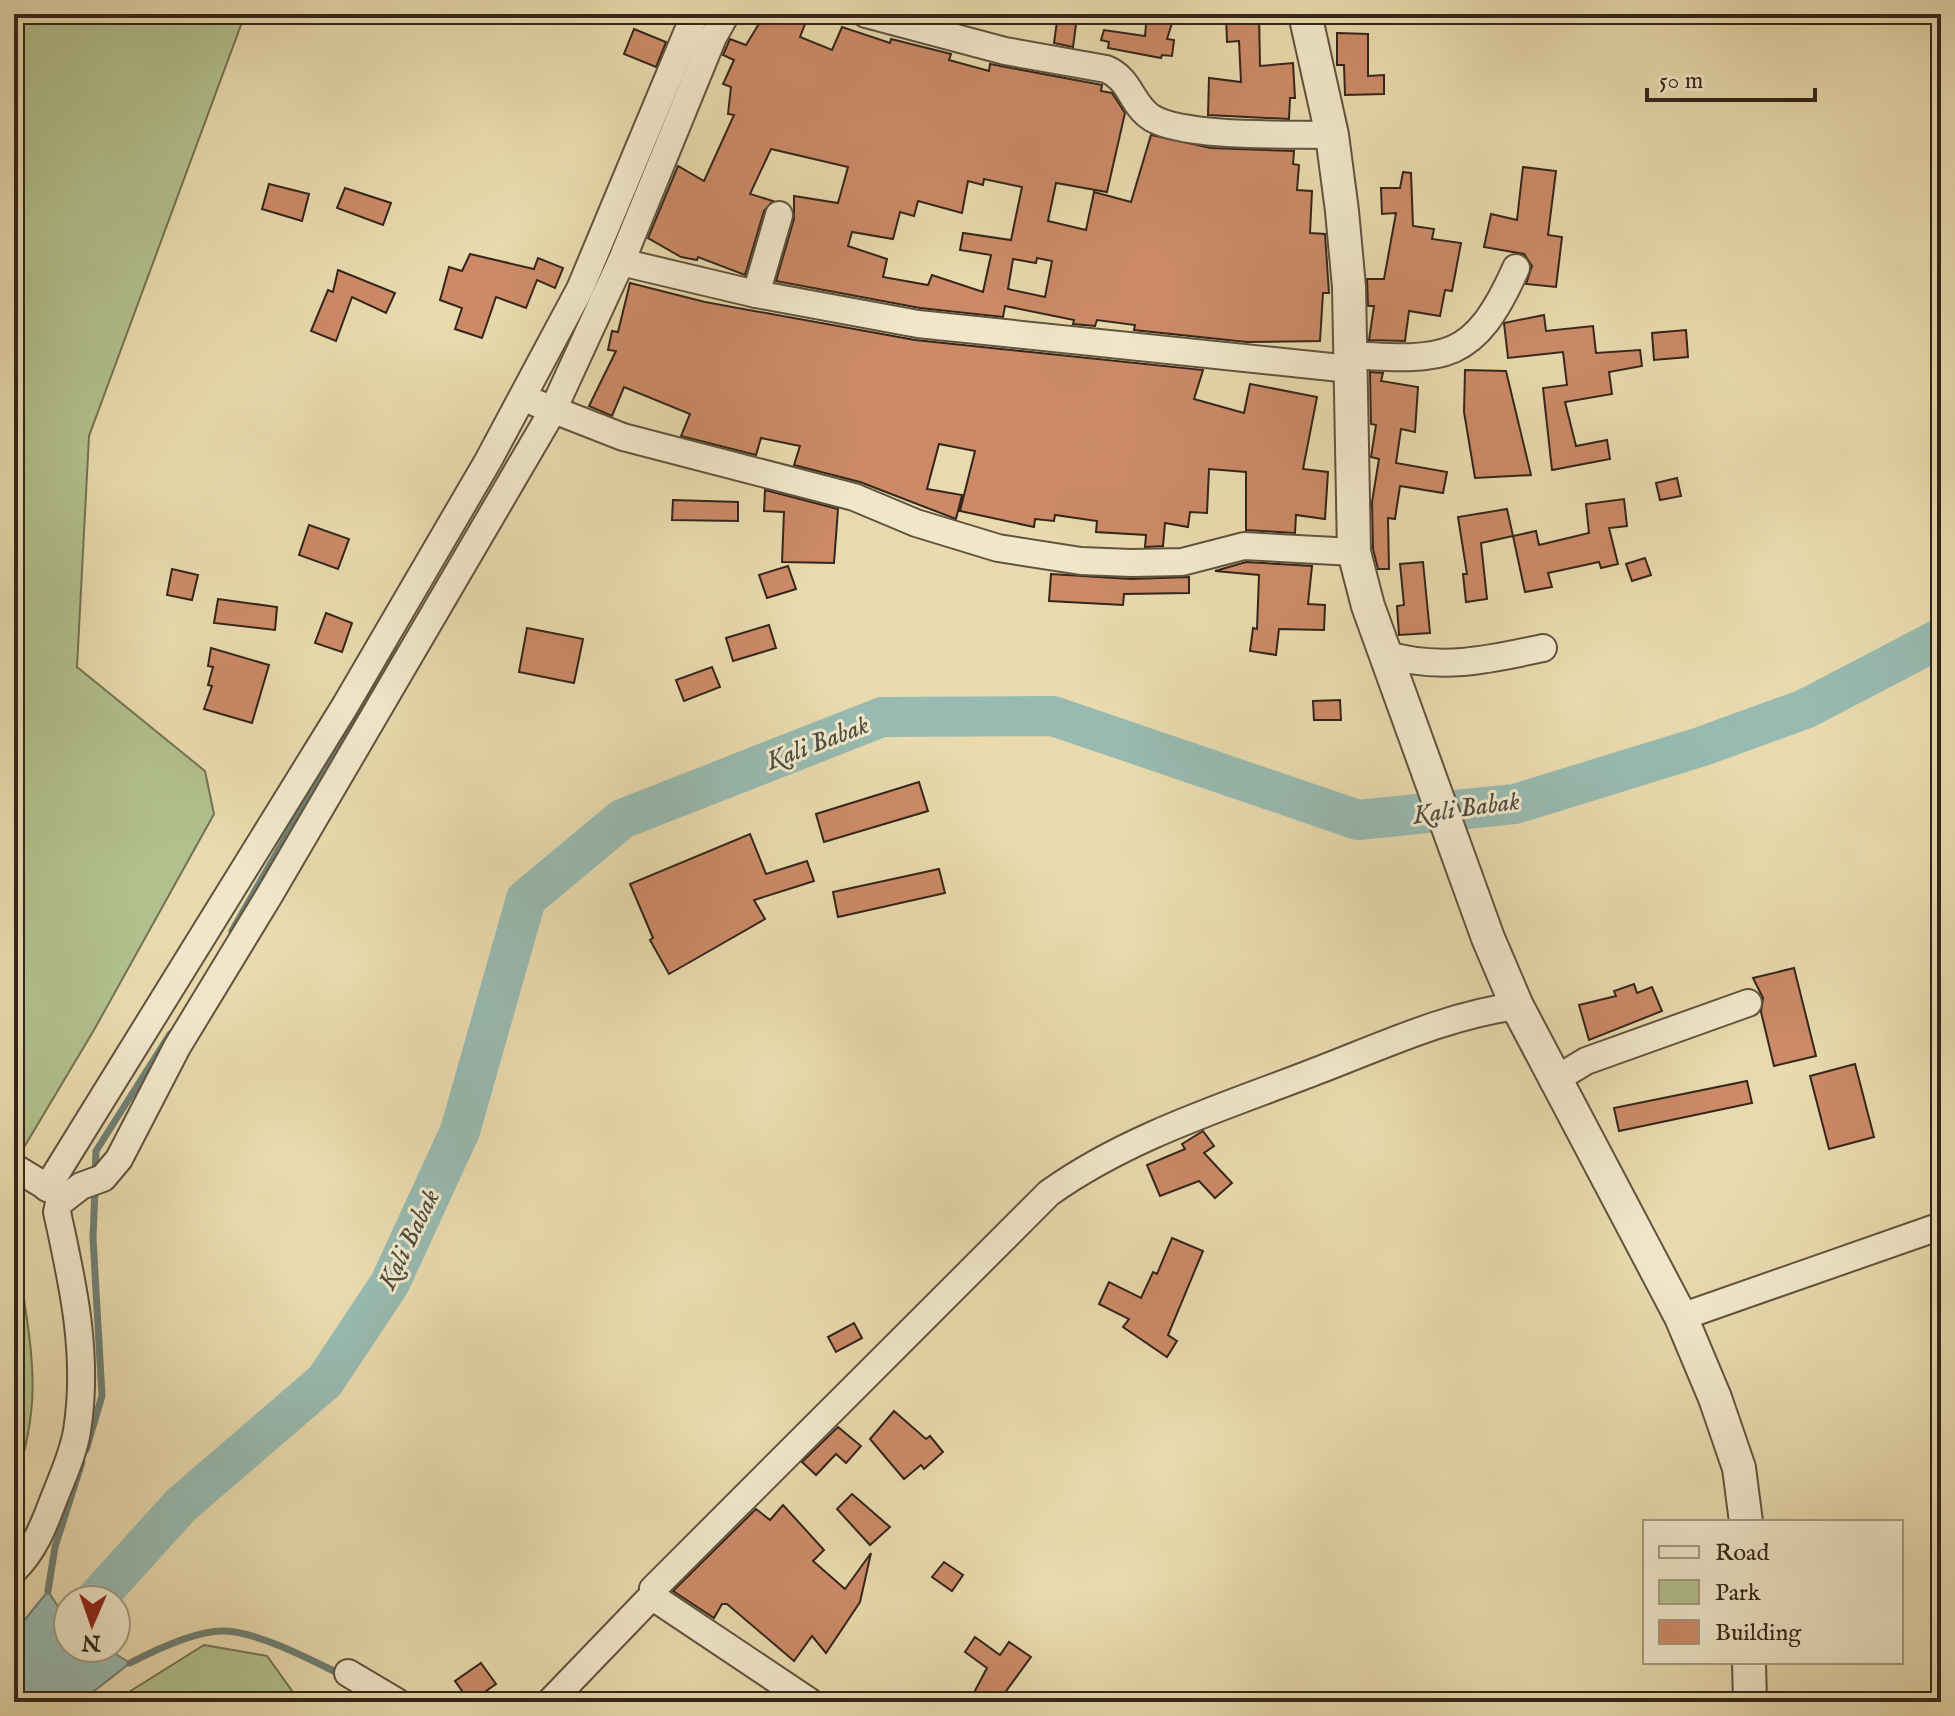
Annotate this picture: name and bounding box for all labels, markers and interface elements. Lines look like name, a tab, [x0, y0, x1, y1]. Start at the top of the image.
scale bar	[1647, 52, 1815, 102]
text: 50 m	[1659, 66, 1703, 97]
water label: Kali Babak	[760, 709, 874, 778]
water label: Kali Babak	[1410, 785, 1522, 832]
water label: Kali Babak	[371, 1184, 448, 1296]
legend	[1643, 1520, 1903, 1664]
text: Road	[1715, 1538, 1769, 1569]
text: Park	[1715, 1578, 1761, 1609]
north arrow	[52, 1584, 132, 1664]
text: Building	[1715, 1618, 1802, 1649]
text: N	[81, 1628, 102, 1656]

